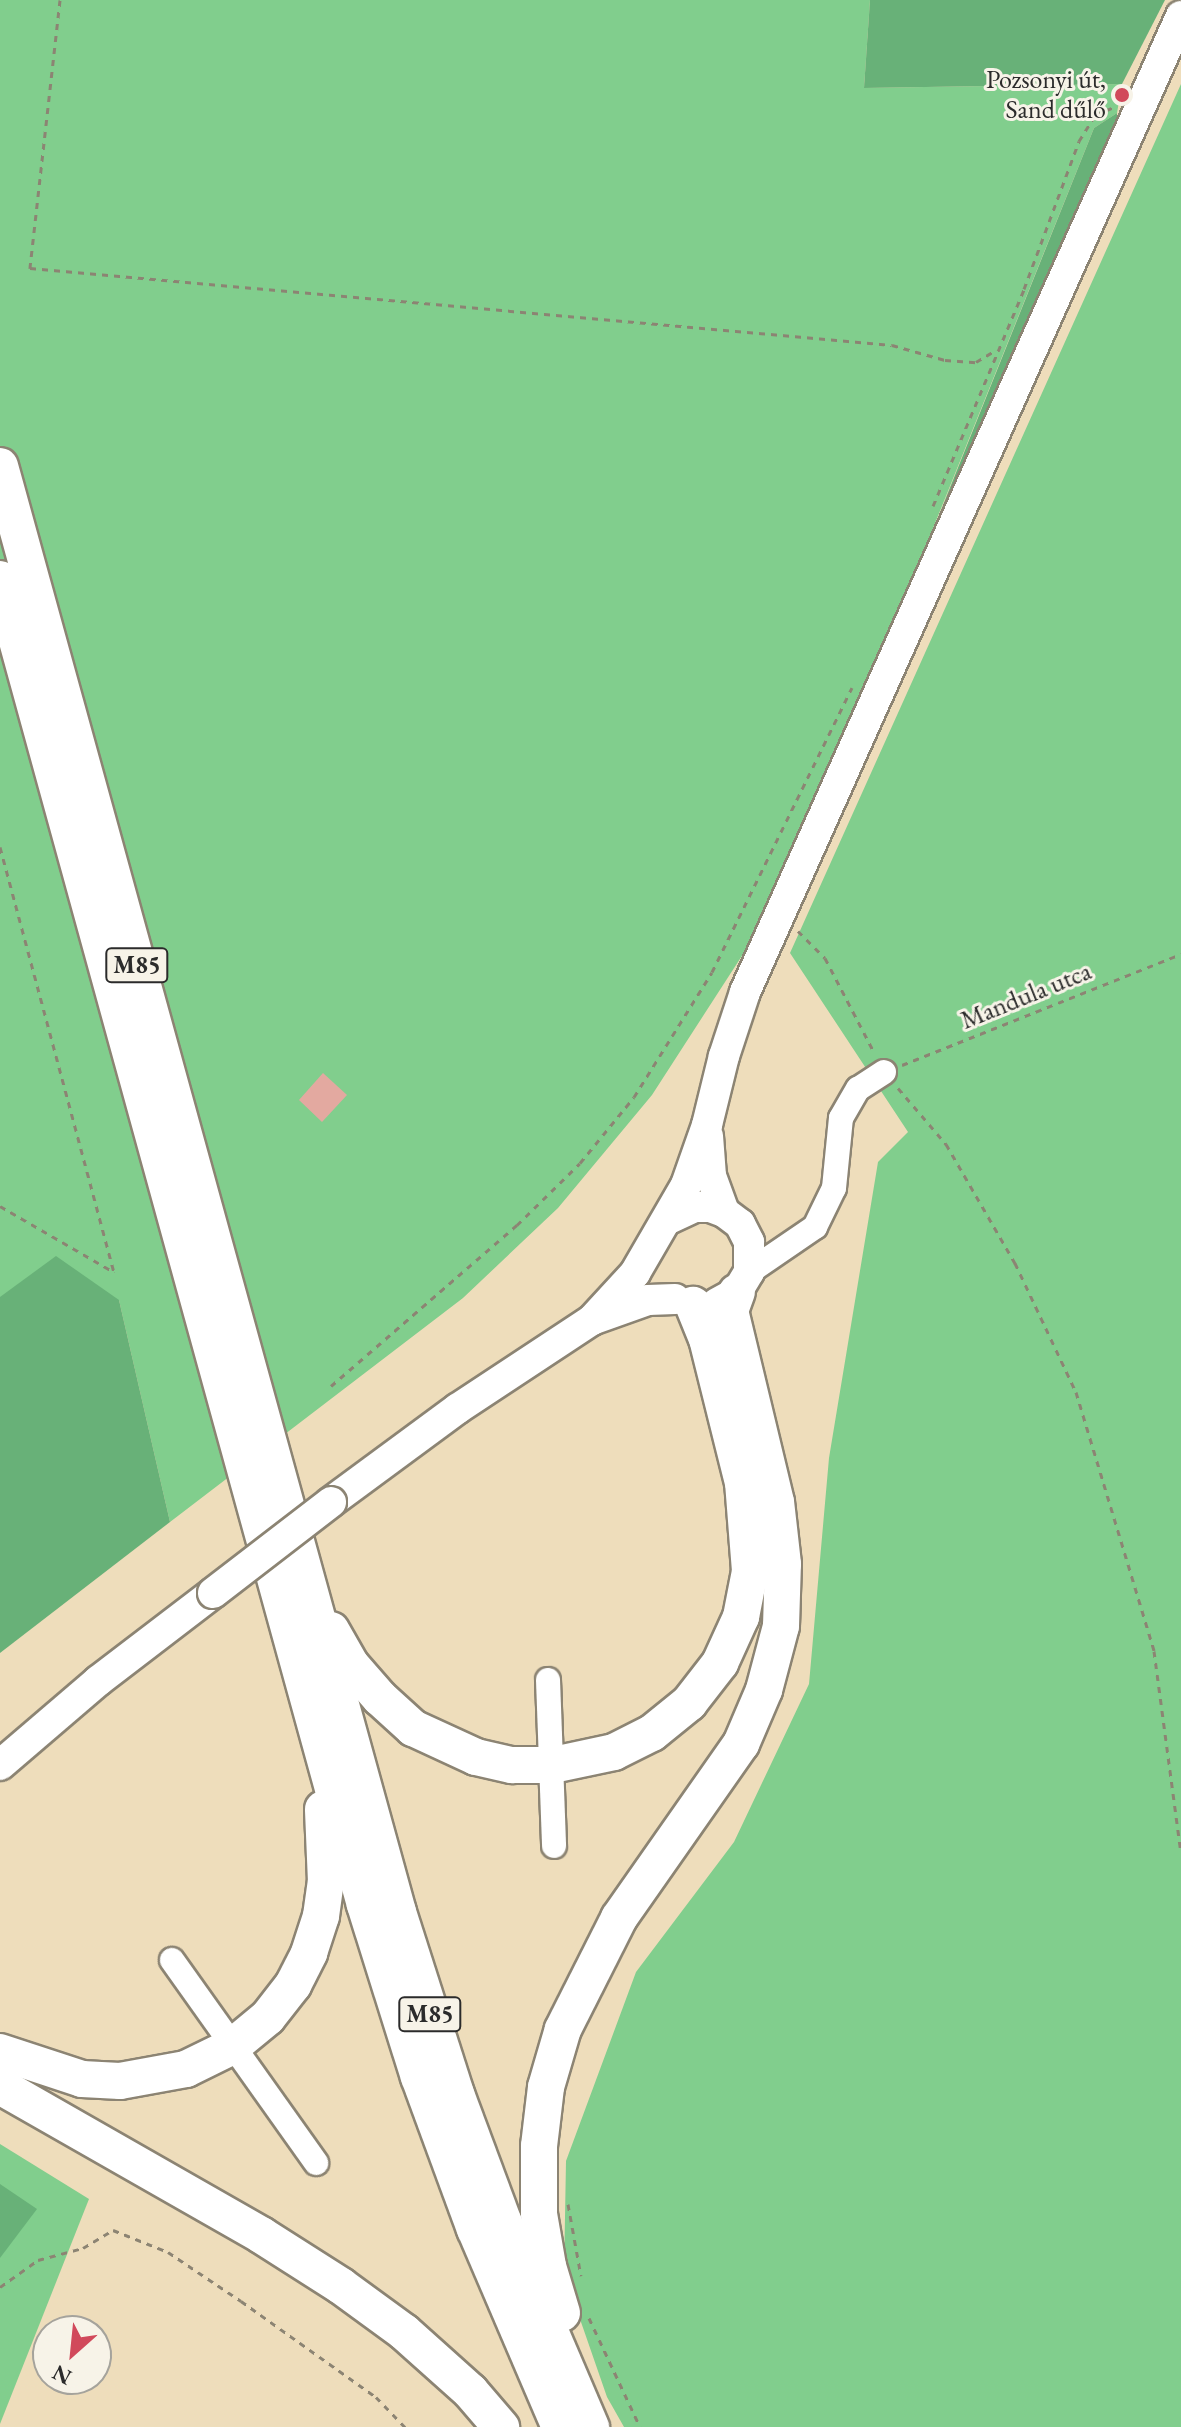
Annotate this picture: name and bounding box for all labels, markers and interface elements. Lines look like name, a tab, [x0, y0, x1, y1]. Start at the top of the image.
place label: Pozsonyi út, Sand dűlő	[986, 64, 1106, 126]
marker: Pozsonyi út, Sand dűlő	[1113, 86, 1131, 104]
road number: M85	[105, 945, 169, 985]
street label: Mandula utca	[956, 956, 1096, 1036]
road number: M85	[398, 1994, 462, 2034]
north arrow	[32, 2315, 112, 2395]
text: N	[47, 2358, 76, 2392]

